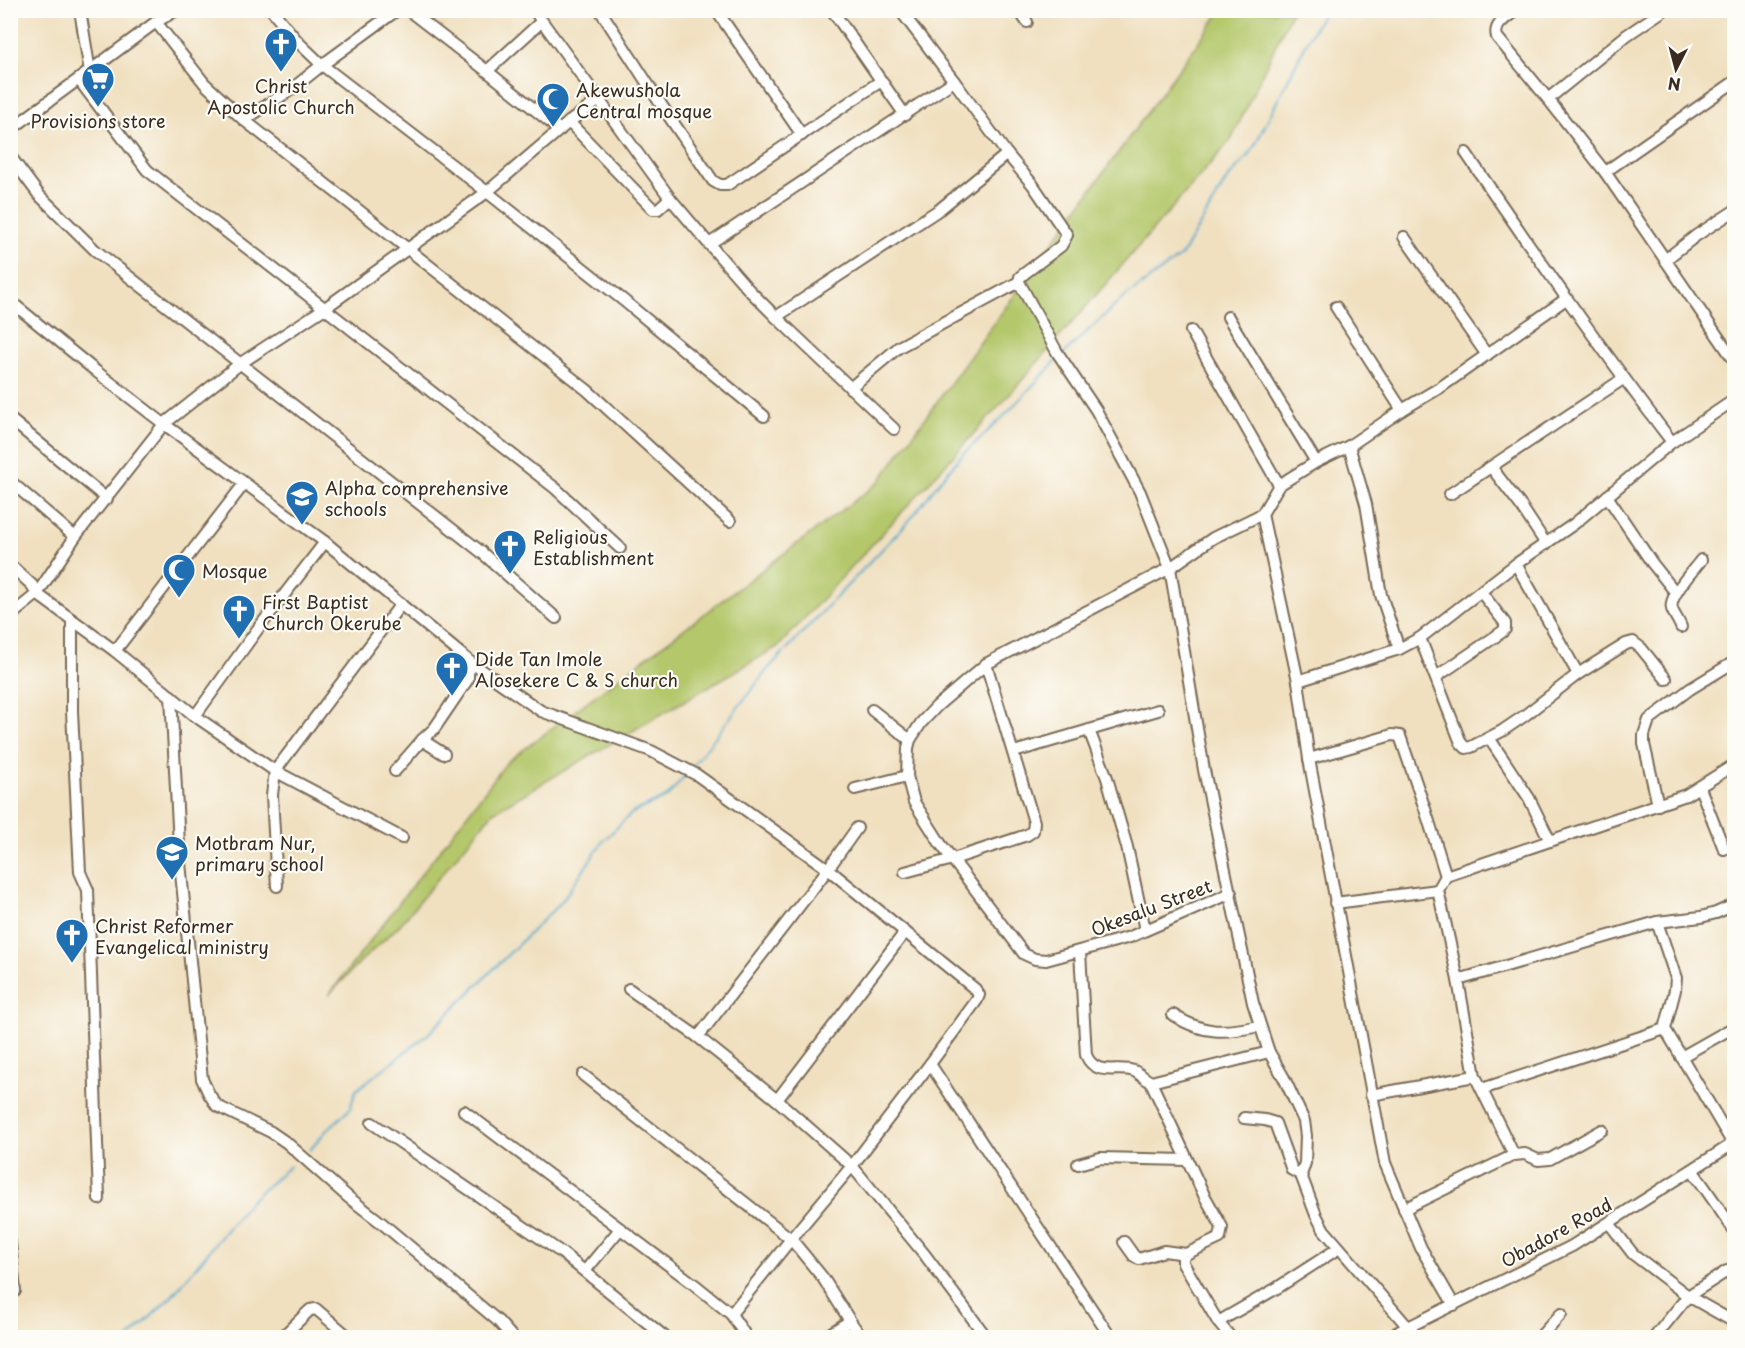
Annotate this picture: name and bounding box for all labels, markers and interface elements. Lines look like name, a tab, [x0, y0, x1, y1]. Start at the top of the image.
church icon: Christ Apostolic Church	[263, 26, 299, 73]
north arrow	[1646, 39, 1706, 99]
supermarket icon: Provisions store	[80, 61, 116, 108]
place label: Christ Apostolic Church	[207, 72, 355, 120]
text: N	[1667, 72, 1682, 98]
place label: Akewushola Central mosque	[576, 76, 712, 124]
mosque icon: Akewushola Central mosque	[535, 81, 571, 128]
place label: Provisions store	[31, 107, 165, 134]
place label: Alpha comprehensive schools	[325, 474, 508, 522]
school or university icon: Alpha comprehensive schools	[284, 479, 320, 526]
place label: Religious Establishment	[533, 523, 654, 571]
church icon: Religious Establishment	[492, 528, 528, 575]
mosque icon: Mosque	[161, 552, 197, 599]
place label: Mosque	[202, 557, 268, 584]
place label: First Baptist Church Okerube	[262, 588, 402, 636]
church icon: First Baptist Church Okerube	[221, 593, 257, 640]
place label: Dide Tan Imole Alosekere C & S church	[475, 645, 678, 693]
church icon: Dide Tan Imole Alosekere C & S church	[434, 650, 470, 697]
place label: Motbram Nur, primary school	[195, 829, 324, 877]
school or university icon: Motbram Nur, primary school	[154, 834, 190, 881]
street label: Okesalu Street	[1087, 872, 1215, 942]
place label: Christ Reformer Evangelical ministry	[95, 912, 269, 960]
church icon: Christ Reformer Evangelical ministry	[54, 917, 90, 964]
street label: Obadore Road	[1495, 1190, 1617, 1274]

